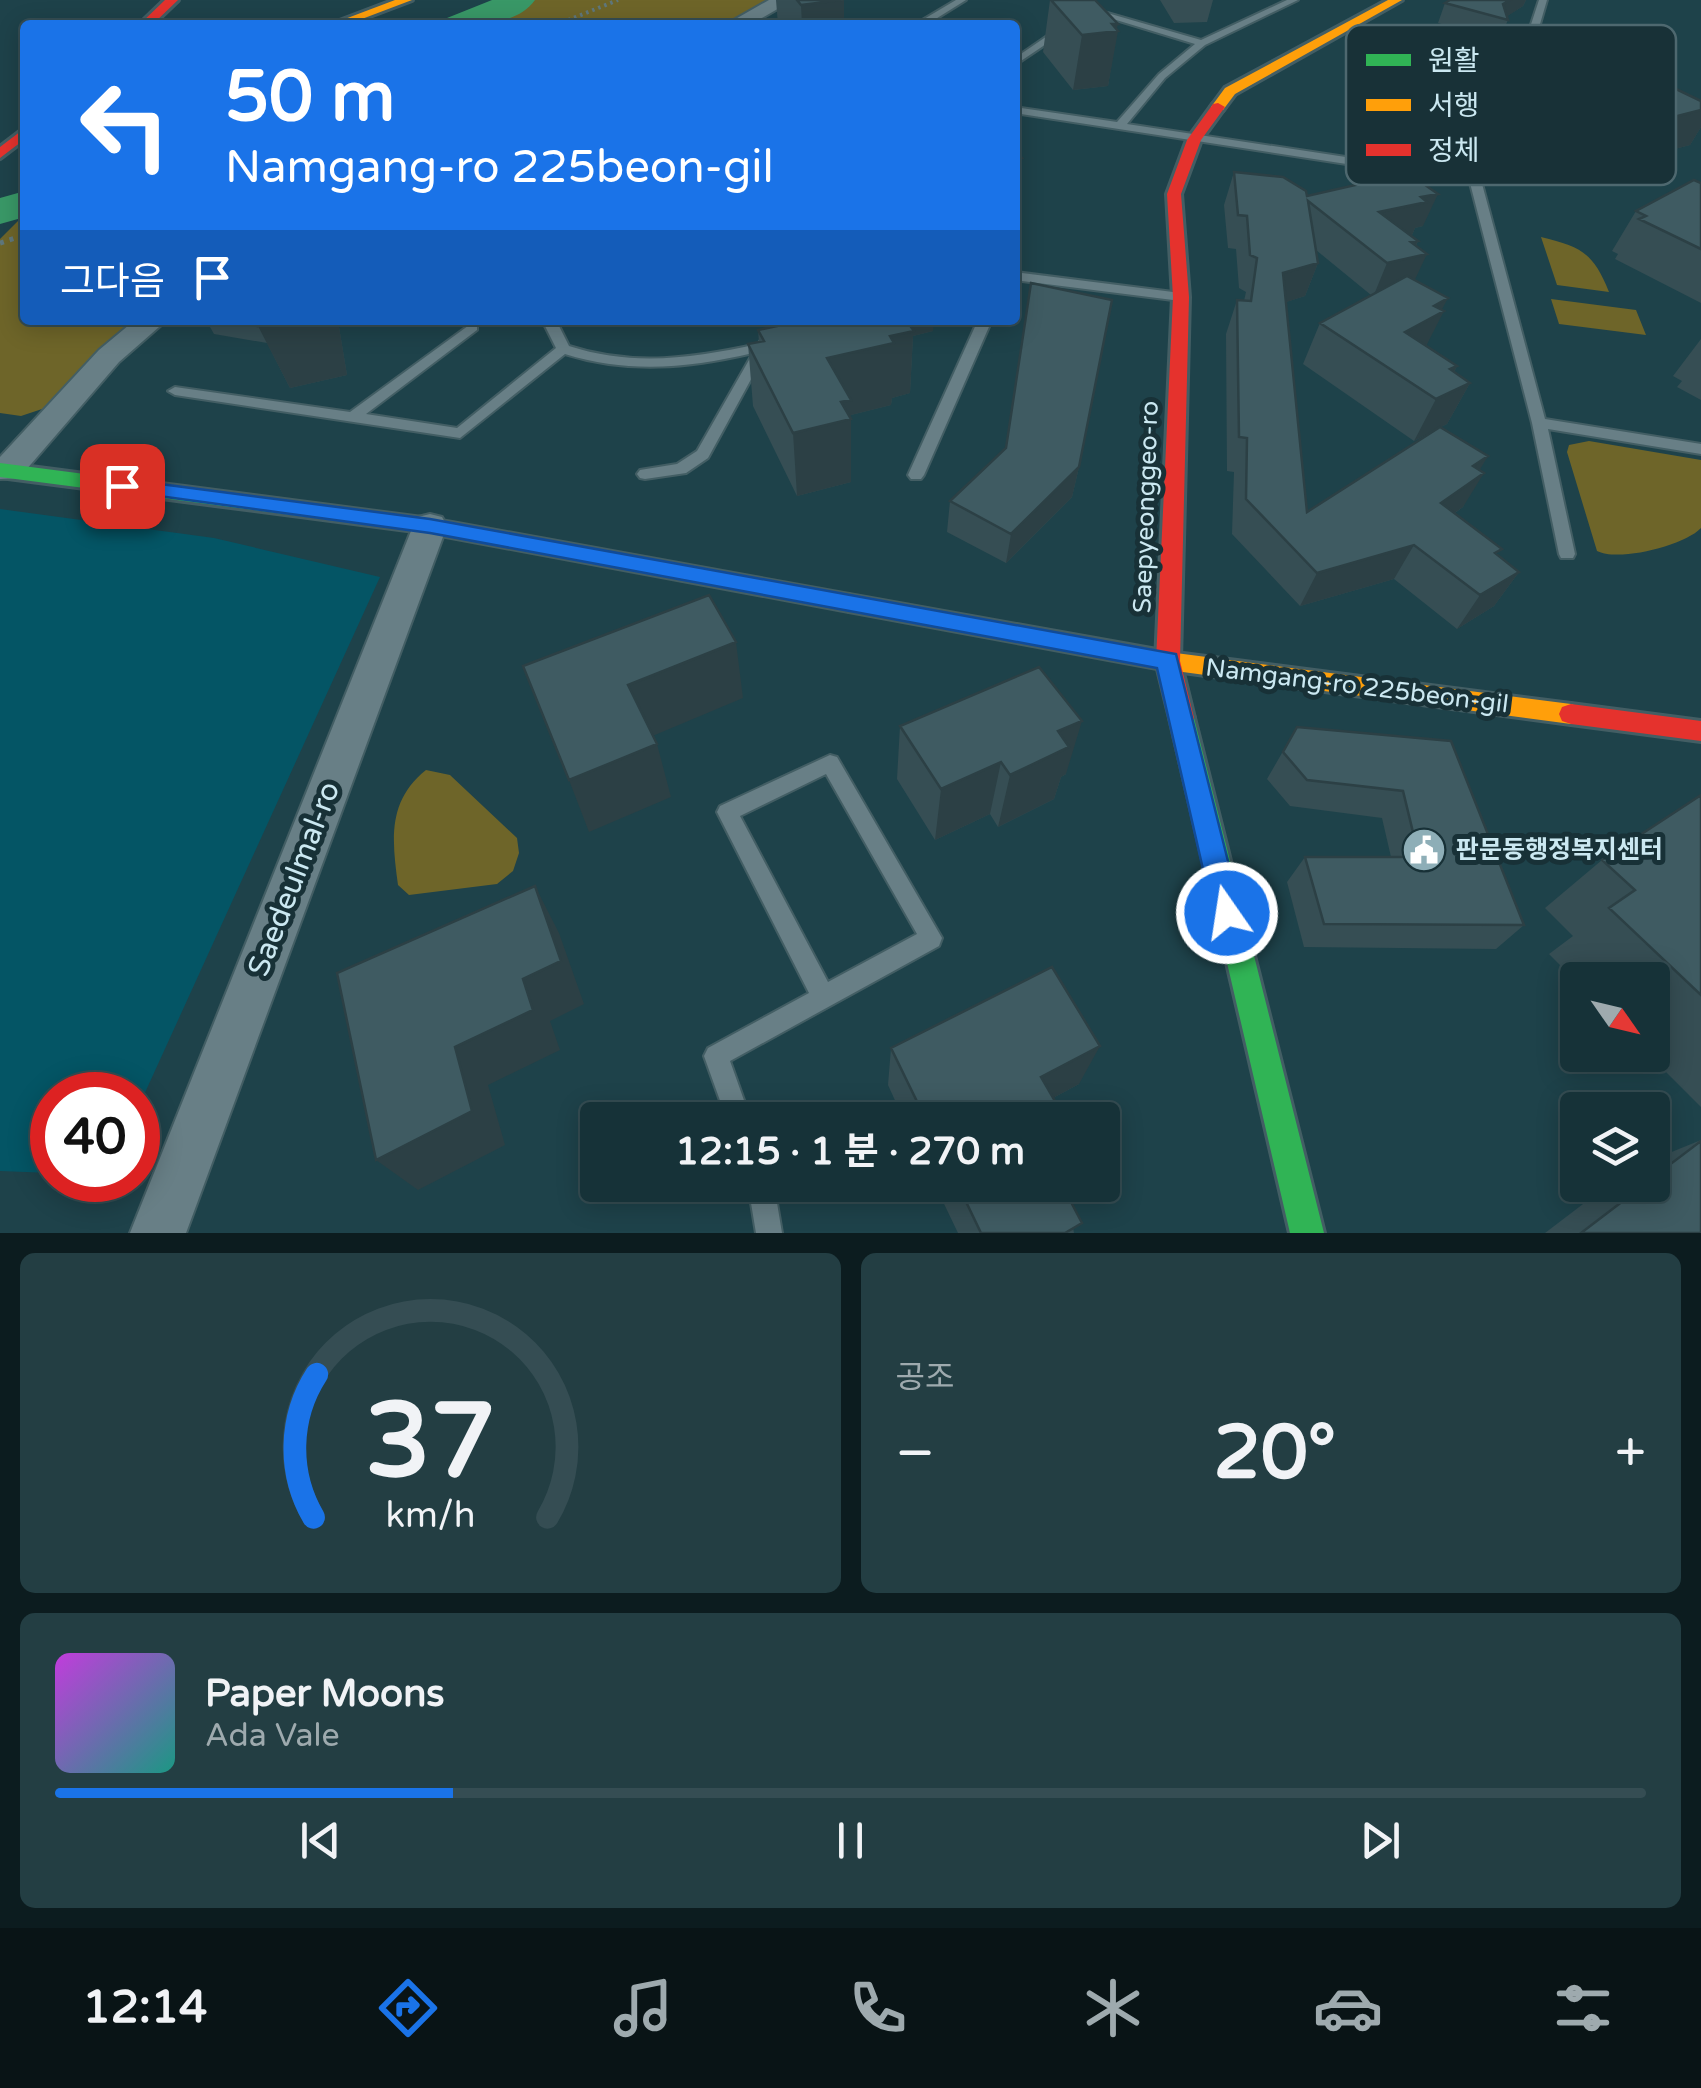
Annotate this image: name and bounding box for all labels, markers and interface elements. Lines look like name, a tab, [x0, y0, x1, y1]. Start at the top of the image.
legend	[1346, 25, 1676, 185]
text: 원활	[1428, 44, 1480, 78]
text: 50 m	[225, 56, 395, 140]
icon: left	[60, 60, 190, 190]
text: 서행	[1428, 89, 1480, 123]
text: 정체	[1428, 134, 1480, 168]
text: Namgang-ro 225beon-gil	[225, 141, 774, 195]
icon: arrive	[185, 250, 240, 305]
text: 그다음	[60, 259, 165, 305]
street label: Saepyeonggeo-ro	[1127, 400, 1165, 614]
pin	[80, 444, 165, 529]
icon: arrive	[95, 459, 150, 514]
street label: Namgang-ro 225beon-gil	[1204, 653, 1510, 719]
street label: Saedeulmal-ro	[240, 776, 348, 982]
public building icon: 판문동행정복지센터	[1401, 827, 1447, 873]
place label: 판문동행정복지센터	[1456, 835, 1663, 865]
position arrow	[1175, 861, 1279, 965]
north arrow	[1560, 962, 1670, 1072]
map controls	[1560, 962, 1670, 1202]
speed limit sign: 40	[30, 1072, 160, 1202]
button: layers	[1560, 1092, 1670, 1202]
text: 12:15 · 1 분 · 270 m	[675, 1129, 1025, 1175]
text: 공조	[896, 1359, 954, 1397]
text: 37	[365, 1380, 496, 1505]
text: 20°	[1214, 1408, 1336, 1498]
text: −	[896, 1421, 935, 1487]
text: +	[1615, 1421, 1646, 1487]
text: km/h	[385, 1494, 475, 1537]
text: Paper Moons	[205, 1671, 445, 1717]
text: Ada Vale	[205, 1717, 340, 1755]
icon: previous	[293, 1813, 348, 1868]
icon: pause	[823, 1813, 878, 1868]
icon: next	[1353, 1813, 1408, 1868]
icon: directions	[373, 1973, 443, 2043]
icon: music	[608, 1973, 678, 2043]
icon: phone	[843, 1973, 913, 2043]
icon: climate	[1078, 1973, 1148, 2043]
icon: car	[1313, 1973, 1383, 2043]
icon: filters	[1548, 1973, 1618, 2043]
text: 12:14	[83, 1981, 207, 2035]

